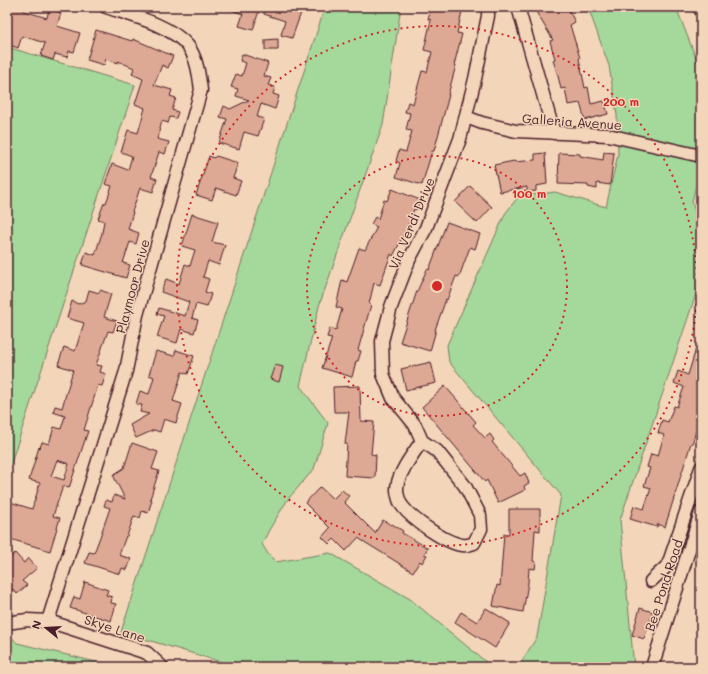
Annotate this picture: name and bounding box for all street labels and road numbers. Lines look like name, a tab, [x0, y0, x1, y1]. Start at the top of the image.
street label: Galleria Avenue	[521, 109, 623, 133]
street label: Via Verdi Drive	[384, 174, 438, 272]
street label: Playmoor Drive	[111, 237, 153, 335]
street label: Bee Pond Road	[640, 537, 686, 633]
street label: Skye Lane	[82, 610, 148, 646]

